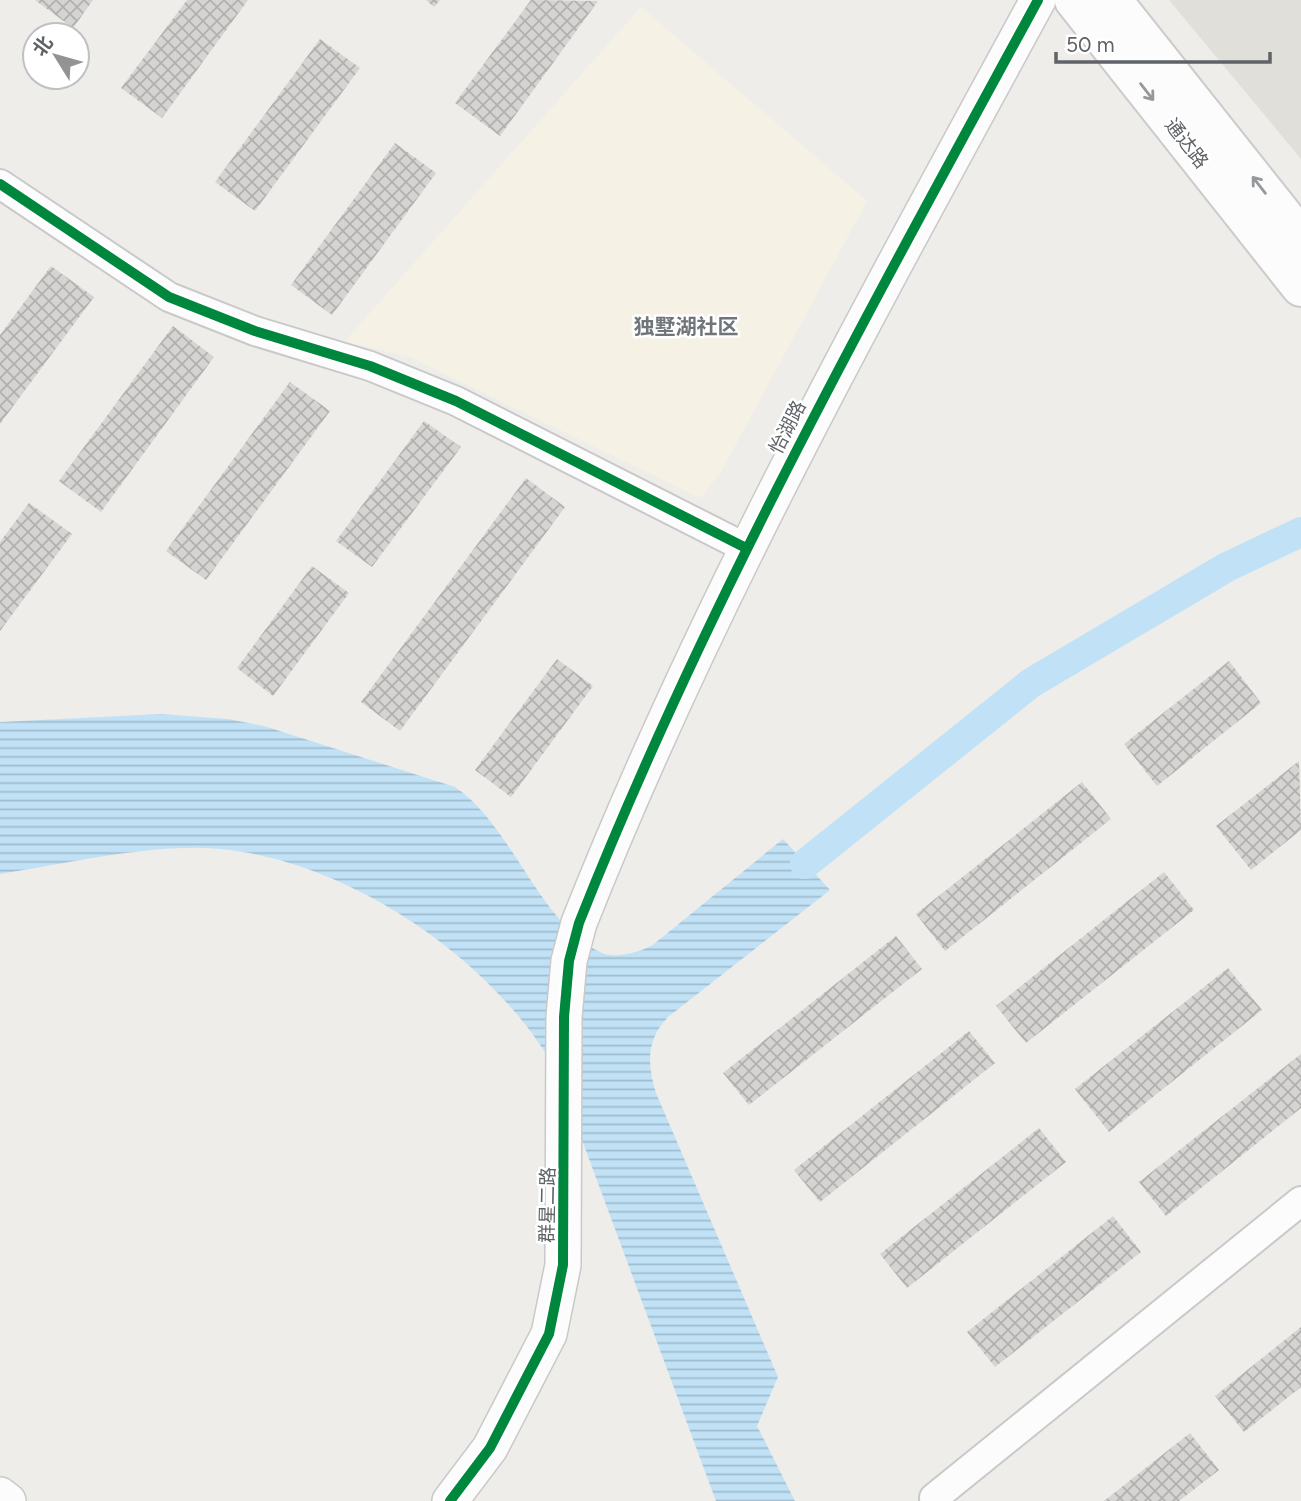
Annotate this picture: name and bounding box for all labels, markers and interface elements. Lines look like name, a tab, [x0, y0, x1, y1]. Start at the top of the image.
north arrow	[21, 21, 91, 91]
scale bar	[1056, 21, 1270, 65]
text: 北	[28, 32, 58, 61]
text: 50 m	[1066, 32, 1115, 57]
one-way arrow	[1139, 82, 1154, 100]
street label: 通达路	[1160, 114, 1213, 173]
one-way arrow	[1251, 176, 1266, 194]
district label: 独墅湖社区	[634, 314, 739, 339]
street label: 怡湖路	[764, 397, 811, 458]
street label: 群星二路	[535, 1167, 560, 1243]

